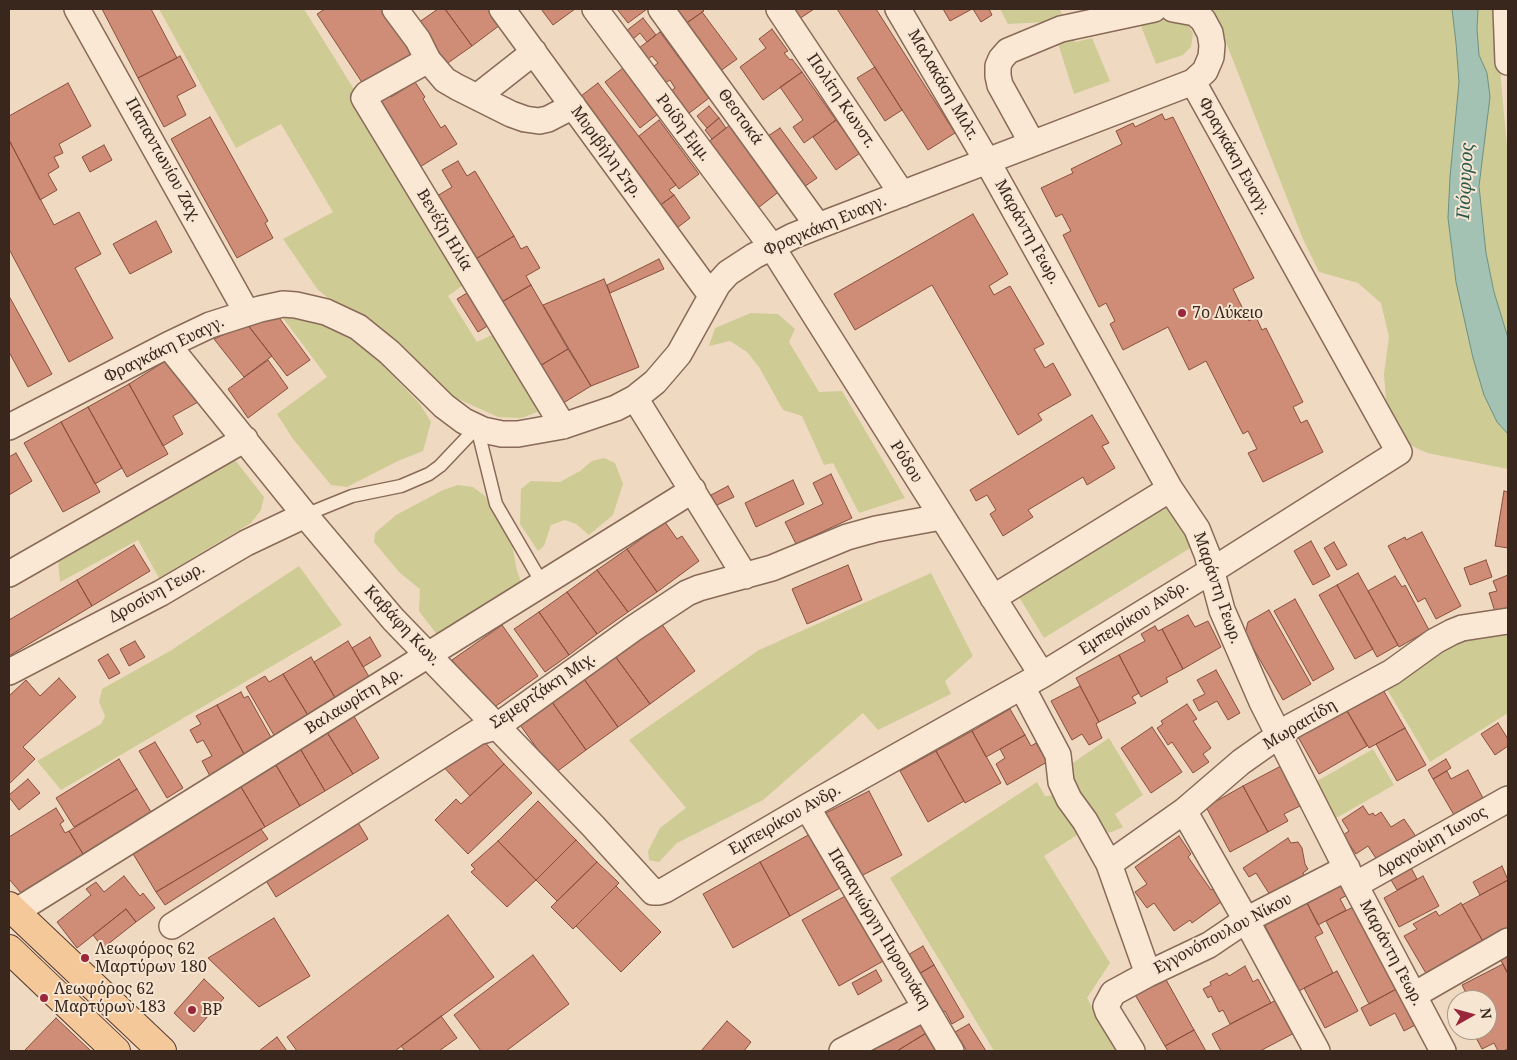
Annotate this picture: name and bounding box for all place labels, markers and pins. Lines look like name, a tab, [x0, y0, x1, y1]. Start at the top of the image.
place label: 7o Λύκειο	[1192, 303, 1263, 323]
marker: 7o Λύκειο	[1176, 307, 1188, 319]
place label: Λεωφόρος 62 Μαρτύρων 180	[95, 939, 207, 977]
marker: Λεωφόρος 62 Μαρτύρων 180	[79, 952, 91, 964]
place label: Λεωφόρος 62 Μαρτύρων 183	[54, 979, 166, 1017]
marker: Λεωφόρος 62 Μαρτύρων 183	[38, 992, 50, 1004]
place label: BP	[202, 1000, 222, 1020]
marker: BP	[186, 1004, 198, 1016]

